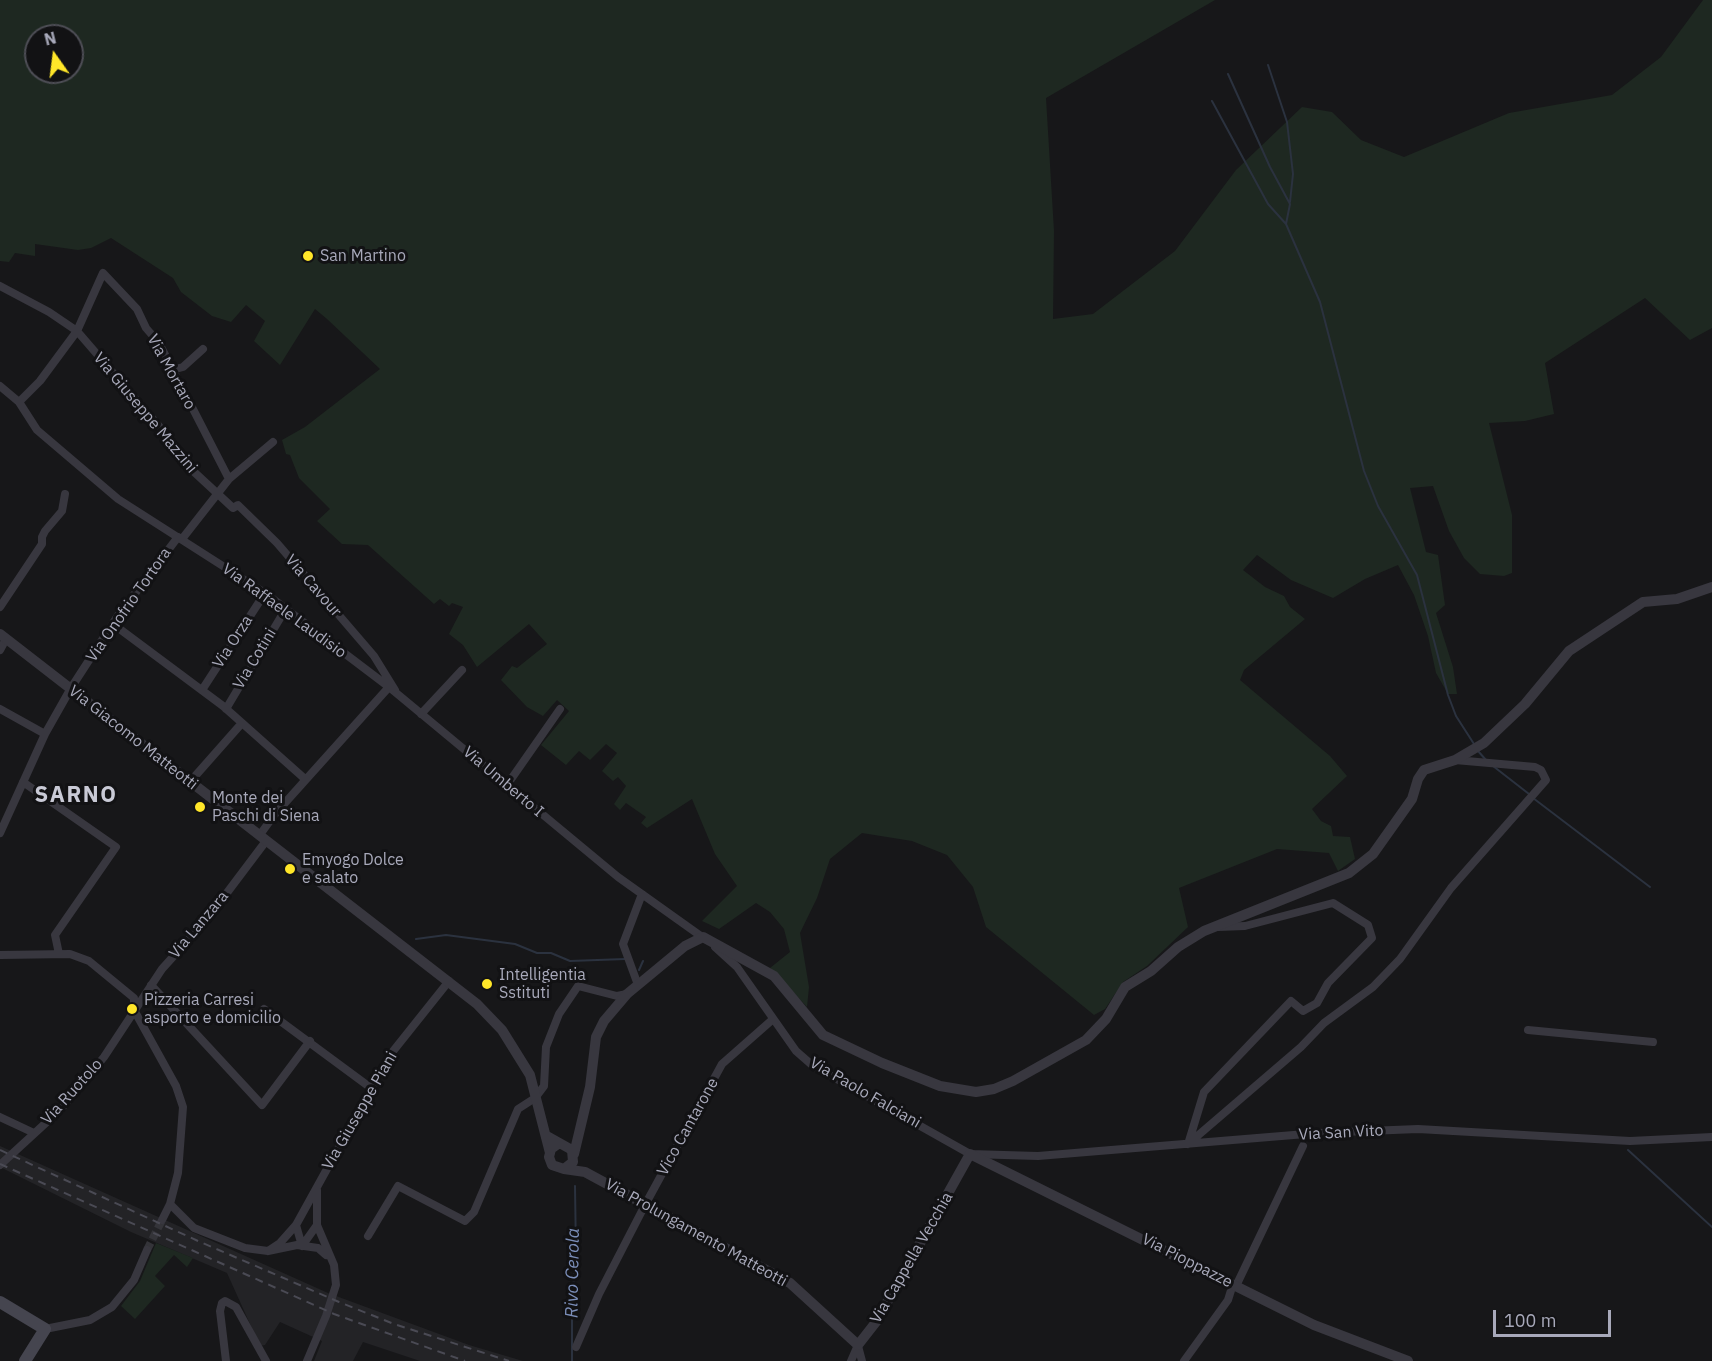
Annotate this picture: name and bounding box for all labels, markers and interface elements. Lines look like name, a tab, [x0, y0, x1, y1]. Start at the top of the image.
north arrow	[24, 24, 84, 84]
text: N	[42, 27, 58, 50]
place label: San Martino	[320, 246, 406, 266]
marker: San Martino	[301, 249, 315, 263]
street label: Via Mortaro	[143, 331, 199, 413]
street label: Via Giuseppe Mazzini	[89, 349, 201, 477]
street label: Via Onofrio Tortora	[82, 544, 176, 666]
street label: Via Cavour	[281, 551, 345, 621]
street label: Via Raffaele Laudisio	[218, 559, 350, 663]
street label: Via Orza	[209, 612, 257, 672]
street label: Via Cotini	[229, 625, 281, 693]
street label: Via Giacomo Matteotti	[65, 682, 201, 794]
street label: Via Umberto I	[459, 743, 547, 821]
district label: SARNO	[35, 783, 117, 809]
place label: Monte dei Paschi di Siena	[212, 788, 320, 826]
marker: Monte dei Paschi di Siena	[193, 800, 207, 814]
place label: Emyogo Dolce e salato	[302, 850, 404, 888]
marker: Emyogo Dolce e salato	[283, 862, 297, 876]
street label: Via Lanzara	[165, 887, 233, 963]
place label: Intelligentia Sstituti	[499, 965, 586, 1003]
marker: Intelligentia Sstituti	[480, 977, 494, 991]
place label: Pizzeria Carresi asporto e domicilio	[144, 990, 281, 1028]
marker: Pizzeria Carresi asporto e domicilio	[125, 1002, 139, 1016]
street label: Via Giuseppe Piani	[318, 1048, 402, 1174]
street label: Via Paolo Falciani	[806, 1053, 924, 1133]
street label: Via Ruotolo	[37, 1055, 107, 1129]
street label: Vico Cantarone	[653, 1075, 723, 1179]
street label: Via San Vito	[1298, 1121, 1384, 1145]
street label: Via Prolungamento Matteotti	[602, 1175, 790, 1291]
street label: Via Cappella Vecchia	[867, 1189, 957, 1327]
water label: Rivo Cerola	[561, 1228, 585, 1318]
street label: Via Pioppazze	[1138, 1230, 1236, 1292]
scale bar	[1496, 1298, 1614, 1336]
text: 100 m	[1504, 1309, 1556, 1332]

